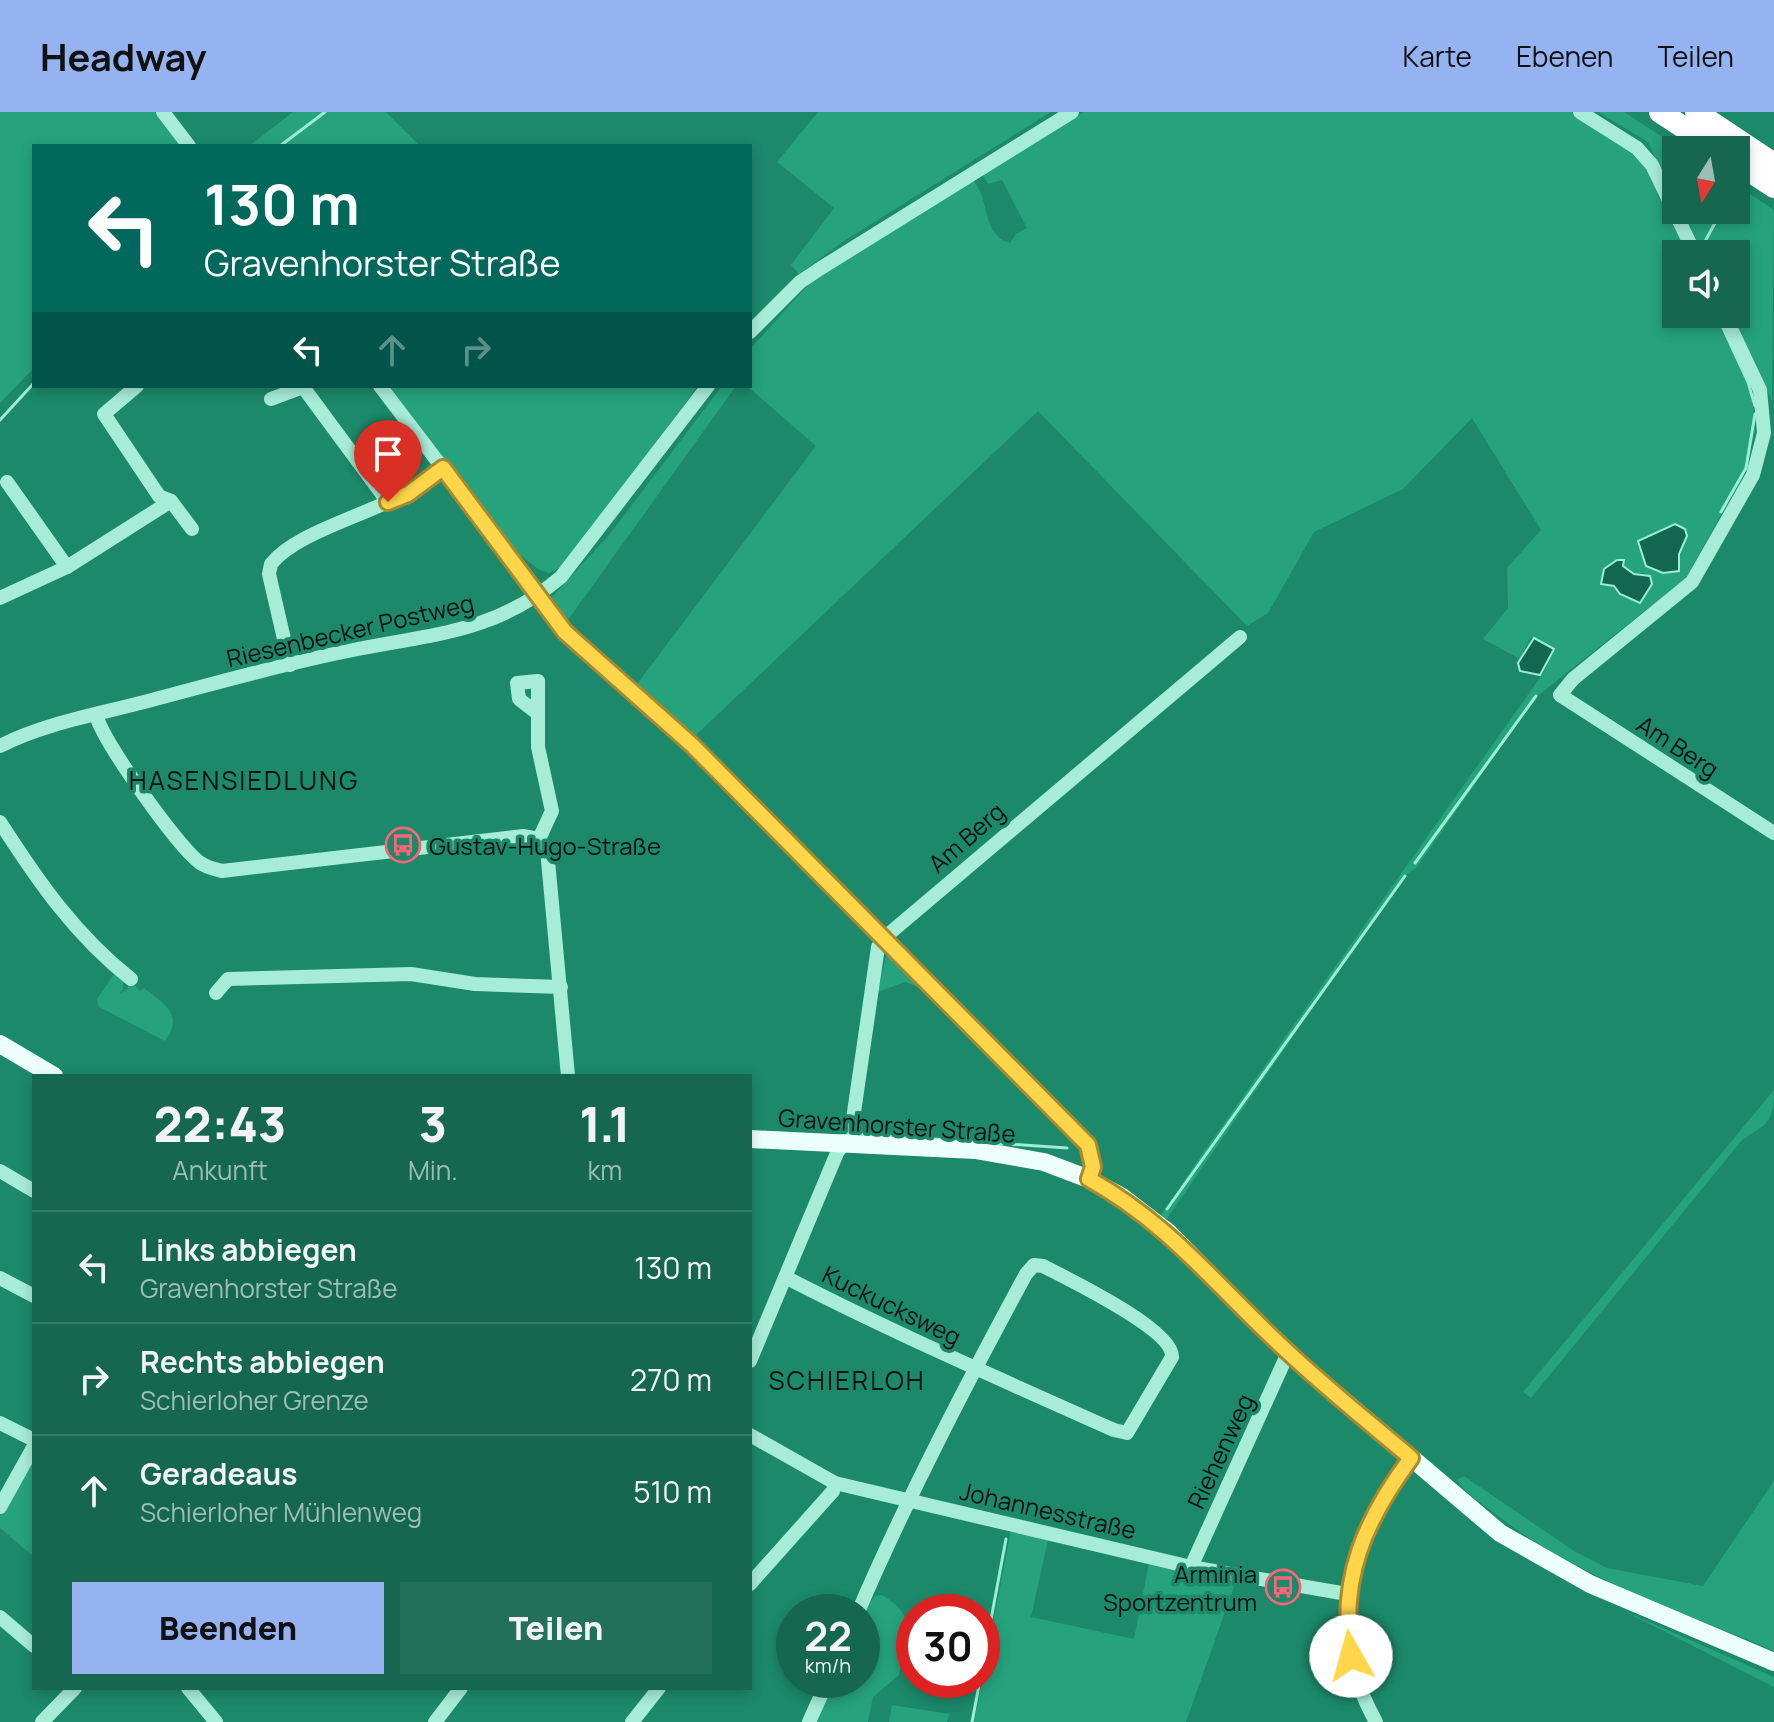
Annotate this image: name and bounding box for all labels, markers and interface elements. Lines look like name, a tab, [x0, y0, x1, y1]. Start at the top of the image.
text: Headway	[40, 30, 207, 82]
text: Karte	[1403, 37, 1472, 75]
text: Ebenen	[1516, 37, 1614, 75]
text: Teilen	[1658, 37, 1734, 75]
north arrow	[1662, 136, 1750, 224]
map controls	[1662, 136, 1750, 328]
text: 130 m	[204, 165, 360, 242]
icon: left	[72, 176, 176, 280]
text: Gravenhorster Straße	[204, 238, 561, 287]
button: sound	[1662, 240, 1750, 328]
icon: left	[286, 328, 330, 372]
icon: ahead	[370, 328, 414, 372]
icon: right	[454, 328, 498, 372]
pin	[354, 420, 422, 502]
icon: arrive	[366, 432, 410, 476]
street label: Riesenbecker Postweg	[223, 585, 477, 675]
street label: Am Berg	[1631, 707, 1725, 785]
district label: HASENSIEDLUNG	[129, 762, 359, 798]
street label: Am Berg	[921, 795, 1011, 879]
bus stop icon: Gustav-Hugo-Straße	[384, 826, 422, 864]
place label: Gustav-Hugo-Straße	[429, 829, 661, 862]
text: 22:43	[153, 1091, 286, 1156]
text: 3	[419, 1091, 447, 1156]
text: 1.1	[579, 1091, 631, 1156]
street label: Gravenhorster Straße	[777, 1100, 1017, 1150]
text: Ankunft	[172, 1152, 268, 1188]
text: Min.	[408, 1152, 458, 1188]
text: km	[587, 1152, 622, 1188]
text: Links abbiegen	[140, 1229, 357, 1270]
icon: left	[72, 1245, 116, 1289]
text: 130 m	[634, 1247, 712, 1288]
street label: Kuckucksweg	[817, 1257, 967, 1353]
text: Gravenhorster Straße	[140, 1270, 398, 1306]
text: Rechts abbiegen	[140, 1341, 385, 1382]
icon: right	[72, 1357, 116, 1401]
text: 270 m	[630, 1359, 712, 1400]
district label: SCHIERLOH	[768, 1362, 926, 1398]
text: Schierloher Grenze	[140, 1382, 369, 1418]
street label: Riehenweg	[1179, 1388, 1261, 1514]
text: Geradeaus	[140, 1453, 297, 1494]
icon: ahead	[72, 1469, 116, 1513]
text: 510 m	[633, 1471, 712, 1512]
street label: Johannesstraße	[957, 1474, 1139, 1546]
text: Schierloher Mühlenweg	[140, 1494, 422, 1530]
place label: Arminia Sportzentrum	[1103, 1557, 1257, 1618]
bus stop icon: Arminia Sportzentrum	[1264, 1568, 1302, 1606]
button: Beenden	[72, 1582, 384, 1674]
button: Teilen	[400, 1582, 712, 1674]
speed limit sign: 30	[896, 1594, 1000, 1698]
text: 22	[804, 1608, 852, 1663]
position arrow	[1309, 1614, 1393, 1698]
text: km/h	[805, 1652, 851, 1679]

